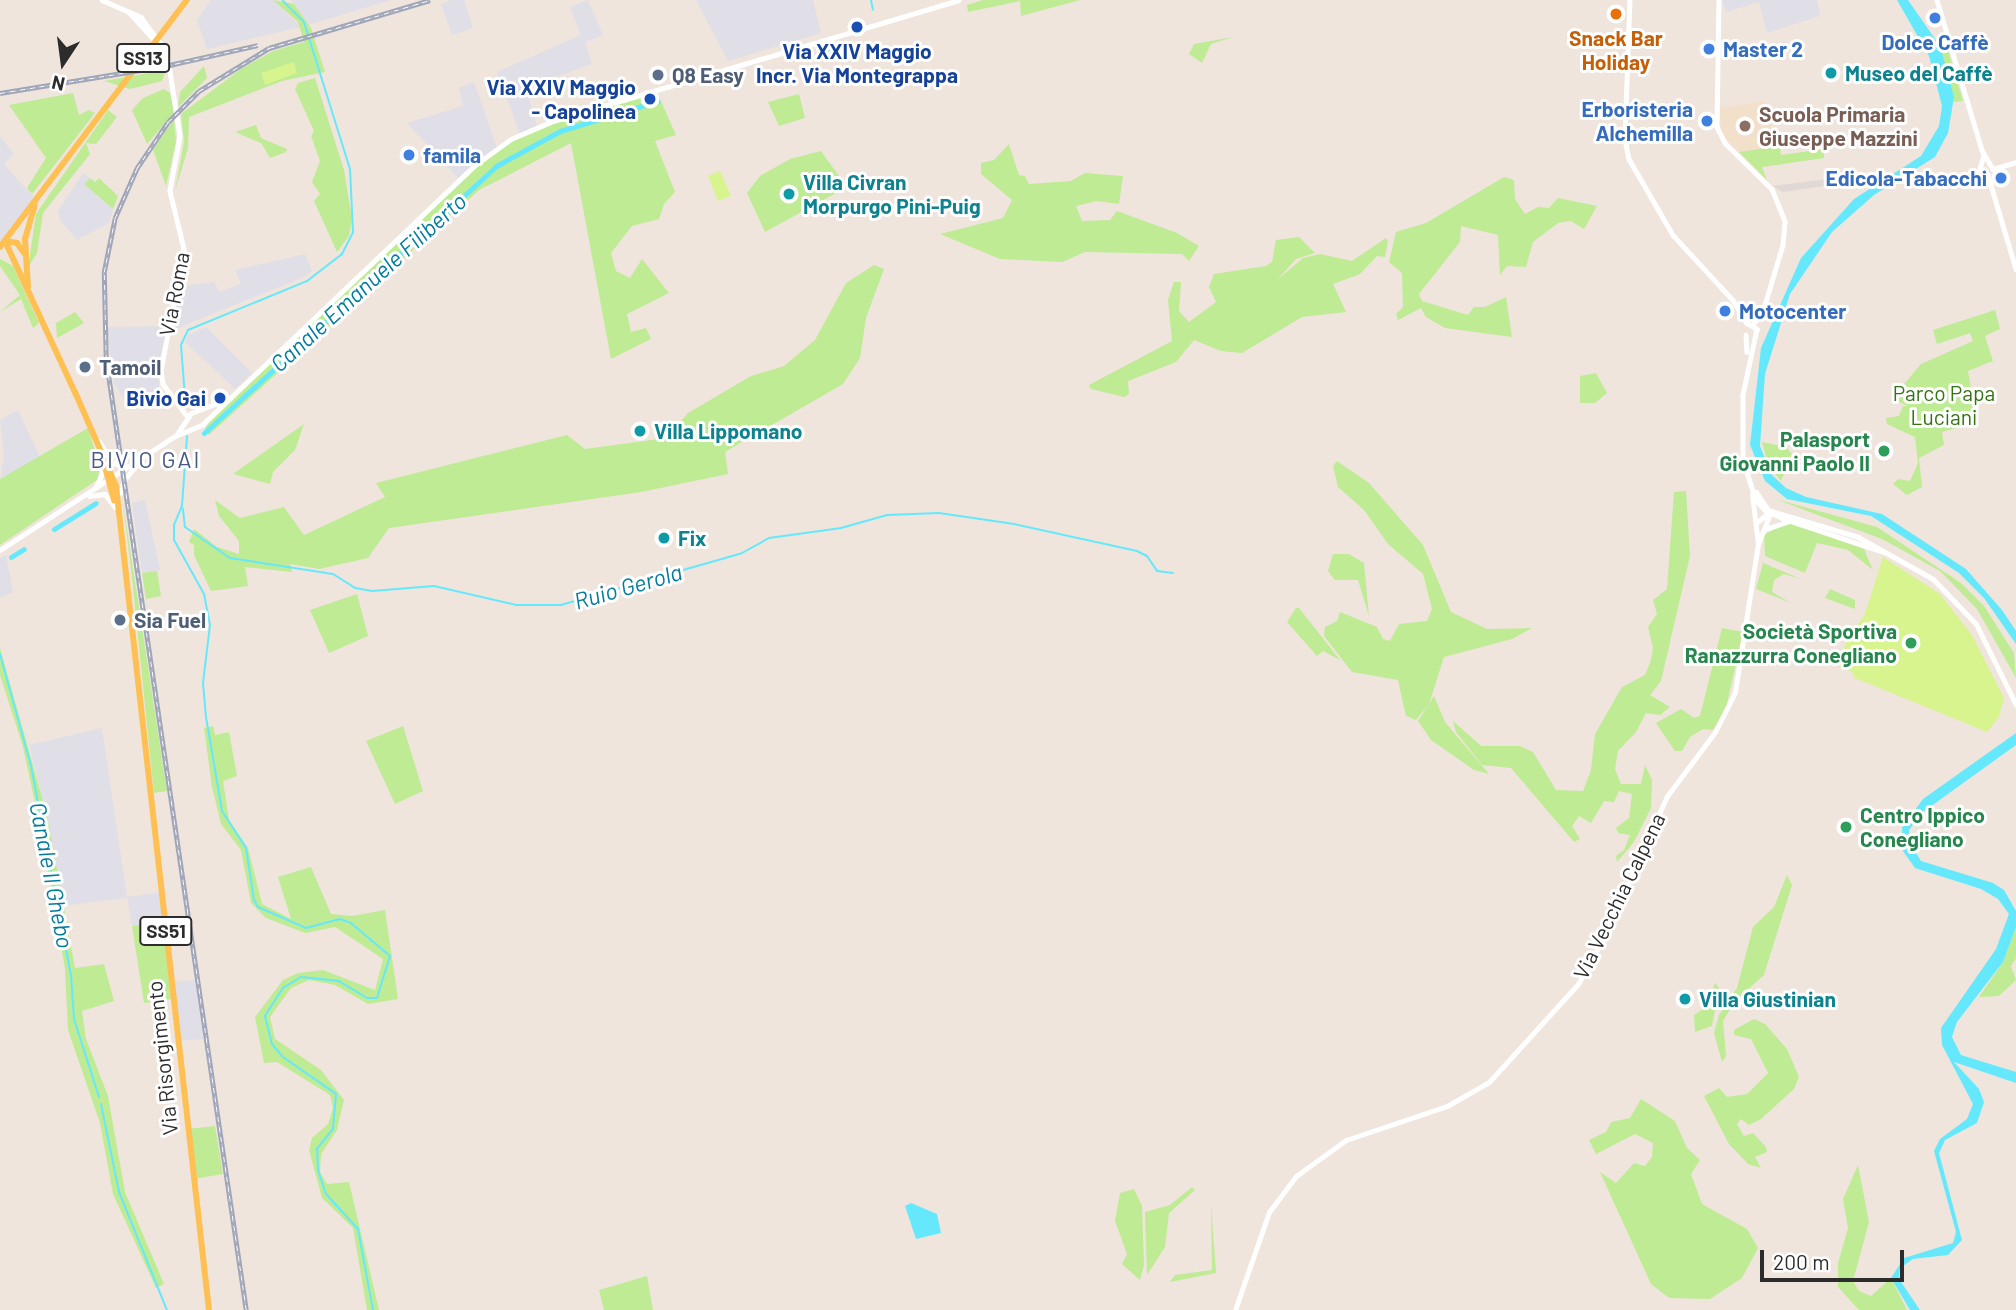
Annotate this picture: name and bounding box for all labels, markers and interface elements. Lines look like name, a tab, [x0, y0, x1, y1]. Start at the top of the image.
marker: Snack Bar Holiday	[1608, 6, 1624, 22]
marker: Dolce Caffè	[1927, 10, 1943, 26]
marker: Via XXIV Maggio Incr. Via Montegrappa	[849, 19, 865, 35]
place label: Snack Bar Holiday	[1569, 25, 1663, 75]
north arrow	[28, 28, 98, 98]
place label: Dolce Caffè	[1881, 29, 1989, 55]
place label: Master 2	[1723, 36, 1803, 62]
place label: Via XXIV Maggio Incr. Via Montegrappa	[756, 38, 958, 88]
marker: Master 2	[1701, 41, 1717, 57]
road number: SS13	[115, 43, 171, 74]
place label: Museo del Caffè	[1845, 60, 1993, 86]
place label: Q8 Easy	[672, 62, 744, 88]
marker: Museo del Caffè	[1823, 65, 1839, 81]
marker: Q8 Easy	[650, 67, 666, 83]
text: N	[49, 71, 67, 97]
place label: Via XXIV Maggio - Capolinea	[487, 74, 636, 124]
marker: Via XXIV Maggio - Capolinea	[642, 91, 658, 107]
place label: Erboristeria Alchemilla	[1581, 96, 1693, 146]
place label: Scuola Primaria Giuseppe Mazzini	[1759, 101, 1918, 151]
marker: Erboristeria Alchemilla	[1699, 113, 1715, 129]
marker: Scuola Primaria Giuseppe Mazzini	[1737, 118, 1753, 134]
place label: famila	[423, 142, 481, 168]
marker: famila	[401, 147, 417, 163]
place label: Edicola-Tabacchi	[1825, 165, 1987, 191]
place label: Villa Civran Morpurgo Pini-Puig	[803, 169, 981, 219]
marker: Edicola-Tabacchi	[1993, 170, 2009, 186]
marker: Villa Civran Morpurgo Pini-Puig	[781, 186, 797, 202]
water label: Canale Emanuele Filiberto	[264, 187, 472, 377]
street label: Via Roma	[154, 250, 194, 338]
place label: Motocenter	[1739, 298, 1846, 324]
marker: Motocenter	[1717, 303, 1733, 319]
place label: Tamoil	[99, 354, 161, 380]
marker: Tamoil	[77, 359, 93, 375]
park label: Parco Papa Luciani	[1893, 380, 1995, 430]
place label: Bivio Gai	[126, 385, 206, 411]
marker: Bivio Gai	[212, 390, 228, 406]
place label: Villa Lippomano	[654, 418, 803, 444]
marker: Villa Lippomano	[632, 423, 648, 439]
place label: Palasport Giovanni Paolo II	[1719, 426, 1870, 476]
marker: Palasport Giovanni Paolo II	[1876, 443, 1892, 459]
district label: BIVIO GAI	[92, 445, 200, 473]
place label: Fix	[678, 525, 706, 551]
marker: Fix	[656, 530, 672, 546]
water label: Ruio Gerola	[571, 557, 685, 615]
place label: Sia Fuel	[134, 607, 206, 633]
marker: Sia Fuel	[112, 612, 128, 628]
place label: Società Sportiva Ranazzurra Conegliano	[1685, 618, 1897, 668]
marker: Società Sportiva Ranazzurra Conegliano	[1903, 635, 1919, 651]
water label: Canale Il Ghebo	[24, 800, 80, 950]
place label: Centro Ippico Conegliano	[1860, 802, 1985, 852]
street label: Via Vecchia Calpena	[1568, 809, 1670, 983]
marker: Centro Ippico Conegliano	[1838, 819, 1854, 835]
road number: SS51	[138, 916, 194, 946]
street label: Via Risorgimento	[141, 980, 183, 1136]
place label: Villa Giustinian	[1699, 986, 1836, 1012]
marker: Villa Giustinian	[1677, 991, 1693, 1007]
scale bar	[1764, 1236, 1908, 1280]
text: 200 m	[1773, 1249, 1830, 1274]

